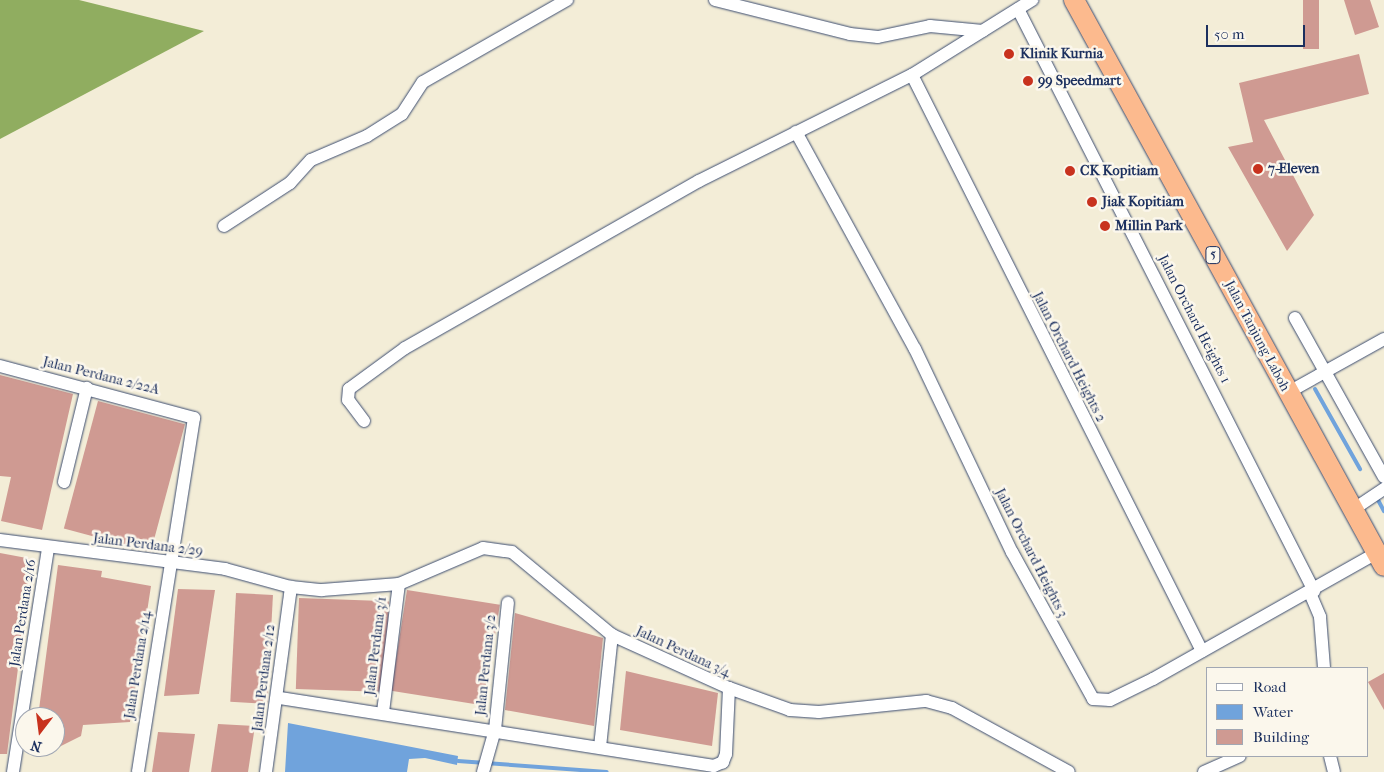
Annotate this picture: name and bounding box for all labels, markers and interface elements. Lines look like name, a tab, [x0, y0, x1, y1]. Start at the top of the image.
scale bar	[1209, 15, 1308, 47]
text: 50 m	[1214, 25, 1244, 43]
place label: Klinik Kurnia	[1020, 46, 1103, 62]
marker: Klinik Kurnia	[1002, 47, 1016, 61]
place label: 99 Speedmart	[1038, 73, 1121, 89]
marker: 99 Speedmart	[1022, 75, 1034, 87]
place label: 7-Eleven	[1268, 161, 1319, 177]
place label: CK Kopitiam	[1080, 163, 1158, 179]
marker: 7-Eleven	[1252, 163, 1264, 175]
marker: CK Kopitiam	[1064, 165, 1076, 177]
place label: Jiak Kopitiam	[1102, 194, 1184, 210]
marker: Jiak Kopitiam	[1086, 196, 1098, 208]
place label: Millin Park	[1115, 218, 1183, 234]
marker: Millin Park	[1099, 220, 1111, 232]
road number: 5	[1204, 246, 1222, 264]
street label: Jalan Orchard Heights 1	[1154, 252, 1234, 386]
street label: Jalan Tanjung Laboh	[1221, 278, 1293, 394]
street label: Jalan Orchard Heights 2	[1029, 289, 1109, 425]
street label: Jalan Perdana 2/22A	[41, 353, 161, 399]
street label: Jalan Orchard Heights 3	[991, 486, 1071, 620]
street label: Jalan Perdana 2/29	[92, 530, 204, 560]
street label: Jalan Perdana 2/16	[6, 558, 40, 668]
street label: Jalan Perdana 3/1	[362, 596, 390, 696]
street label: Jalan Perdana 2/14	[121, 610, 155, 720]
street label: Jalan Perdana 3/2	[472, 613, 500, 717]
street label: Jalan Perdana 2/12	[249, 623, 279, 733]
street label: Jalan Perdana 3/4	[633, 623, 733, 681]
legend	[1206, 667, 1369, 757]
text: Road	[1253, 678, 1286, 696]
text: Water	[1253, 703, 1293, 721]
north arrow	[15, 707, 65, 757]
text: Building	[1253, 728, 1309, 746]
text: N	[29, 736, 44, 756]

